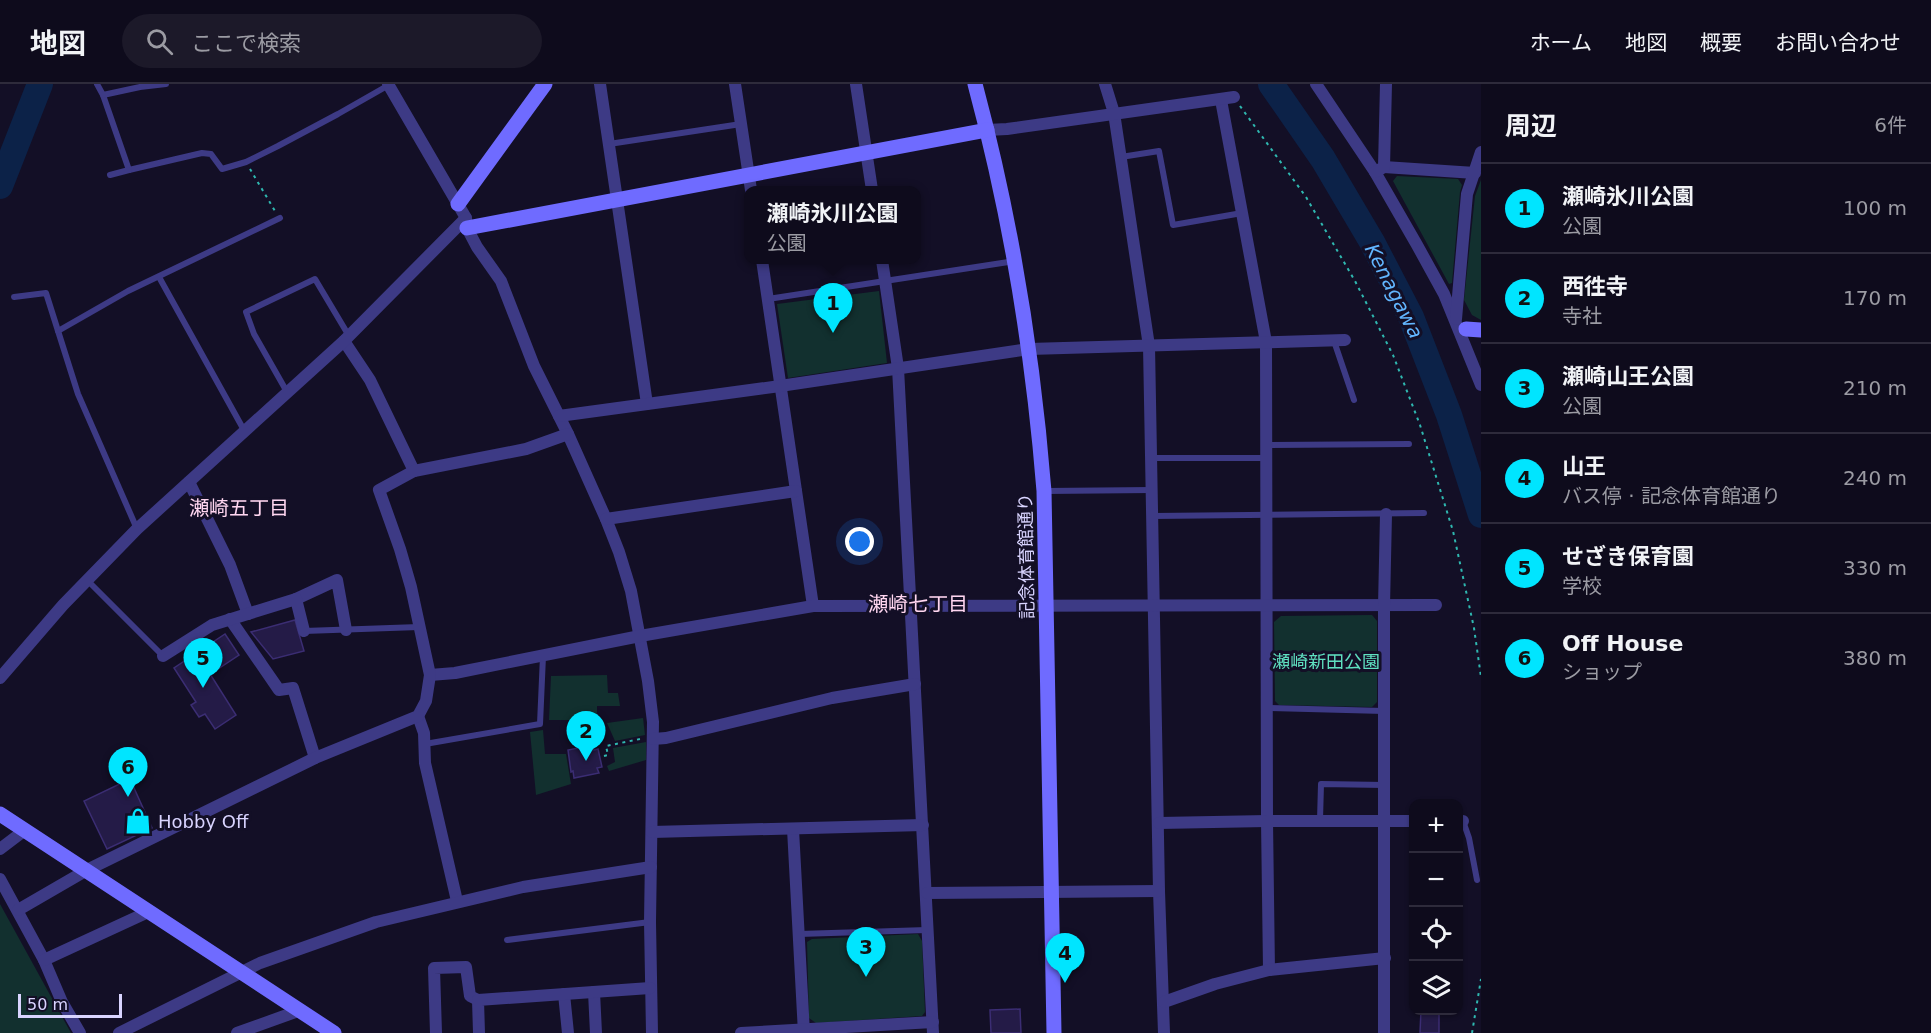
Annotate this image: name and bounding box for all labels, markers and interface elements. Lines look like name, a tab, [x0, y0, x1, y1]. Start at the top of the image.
search box	[122, 14, 542, 68]
icon: search	[143, 25, 176, 58]
text: 地図	[30, 27, 86, 60]
text: ここで検索	[191, 31, 301, 56]
text: ホーム	[1530, 31, 1592, 55]
text: 地図	[1625, 31, 1667, 55]
text: 概要	[1700, 31, 1742, 55]
text: お問い合わせ	[1775, 31, 1901, 55]
text: 周辺	[1505, 111, 1557, 141]
text: 6件	[1874, 113, 1907, 137]
text: 瀬崎氷川公園	[1562, 184, 1694, 209]
popup	[744, 186, 921, 264]
text: 1	[1518, 196, 1531, 220]
text: 100 m	[1843, 196, 1907, 220]
text: 瀬崎氷川公園	[766, 201, 899, 226]
text: 公園	[1562, 214, 1602, 238]
text: 公園	[766, 231, 806, 255]
water label: Kenagawa	[1360, 240, 1428, 342]
text: 西徃寺	[1562, 274, 1628, 299]
pin: 1	[814, 284, 852, 333]
text: 2	[1518, 286, 1531, 310]
text: 170 m	[1843, 286, 1907, 310]
text: 寺社	[1562, 304, 1602, 328]
text: 瀬崎山王公園	[1562, 364, 1694, 389]
text: 3	[1518, 376, 1531, 400]
text: 210 m	[1843, 376, 1907, 400]
text: 公園	[1562, 394, 1602, 418]
text: 山王	[1562, 454, 1606, 479]
text: 4	[1518, 466, 1531, 490]
text: 240 m	[1843, 466, 1907, 490]
text: バス停 · 記念体育館通り	[1562, 484, 1781, 508]
street label: 記念体育館通り	[1014, 493, 1038, 619]
district label: 瀬崎五丁目	[189, 496, 289, 520]
your location	[845, 527, 874, 556]
text: せざき保育園	[1562, 544, 1694, 569]
text: 5	[1518, 556, 1531, 580]
text: 330 m	[1843, 556, 1907, 580]
text: 学校	[1562, 574, 1602, 598]
district label: 瀬崎七丁目	[868, 592, 968, 616]
text: Off House	[1562, 631, 1683, 656]
pin: 5	[184, 638, 222, 688]
text: 6	[1518, 646, 1531, 670]
text: 380 m	[1843, 646, 1907, 670]
park label: 瀬崎新田公園	[1272, 651, 1380, 672]
text: ショップ	[1562, 660, 1642, 684]
pin: 2	[566, 712, 606, 761]
pin: 6	[108, 748, 148, 797]
map controls	[1409, 799, 1463, 1015]
button: +	[1409, 799, 1463, 853]
shop icon: Hobby Off	[123, 806, 153, 836]
place label: Hobby Off	[158, 811, 249, 832]
button: −	[1409, 853, 1463, 907]
button: locate	[1409, 907, 1463, 961]
pin: 3	[846, 928, 886, 977]
pin: 4	[1046, 934, 1084, 983]
button: layers	[1409, 961, 1463, 1015]
scale bar	[18, 991, 122, 1018]
text: 50 m	[27, 995, 68, 1014]

